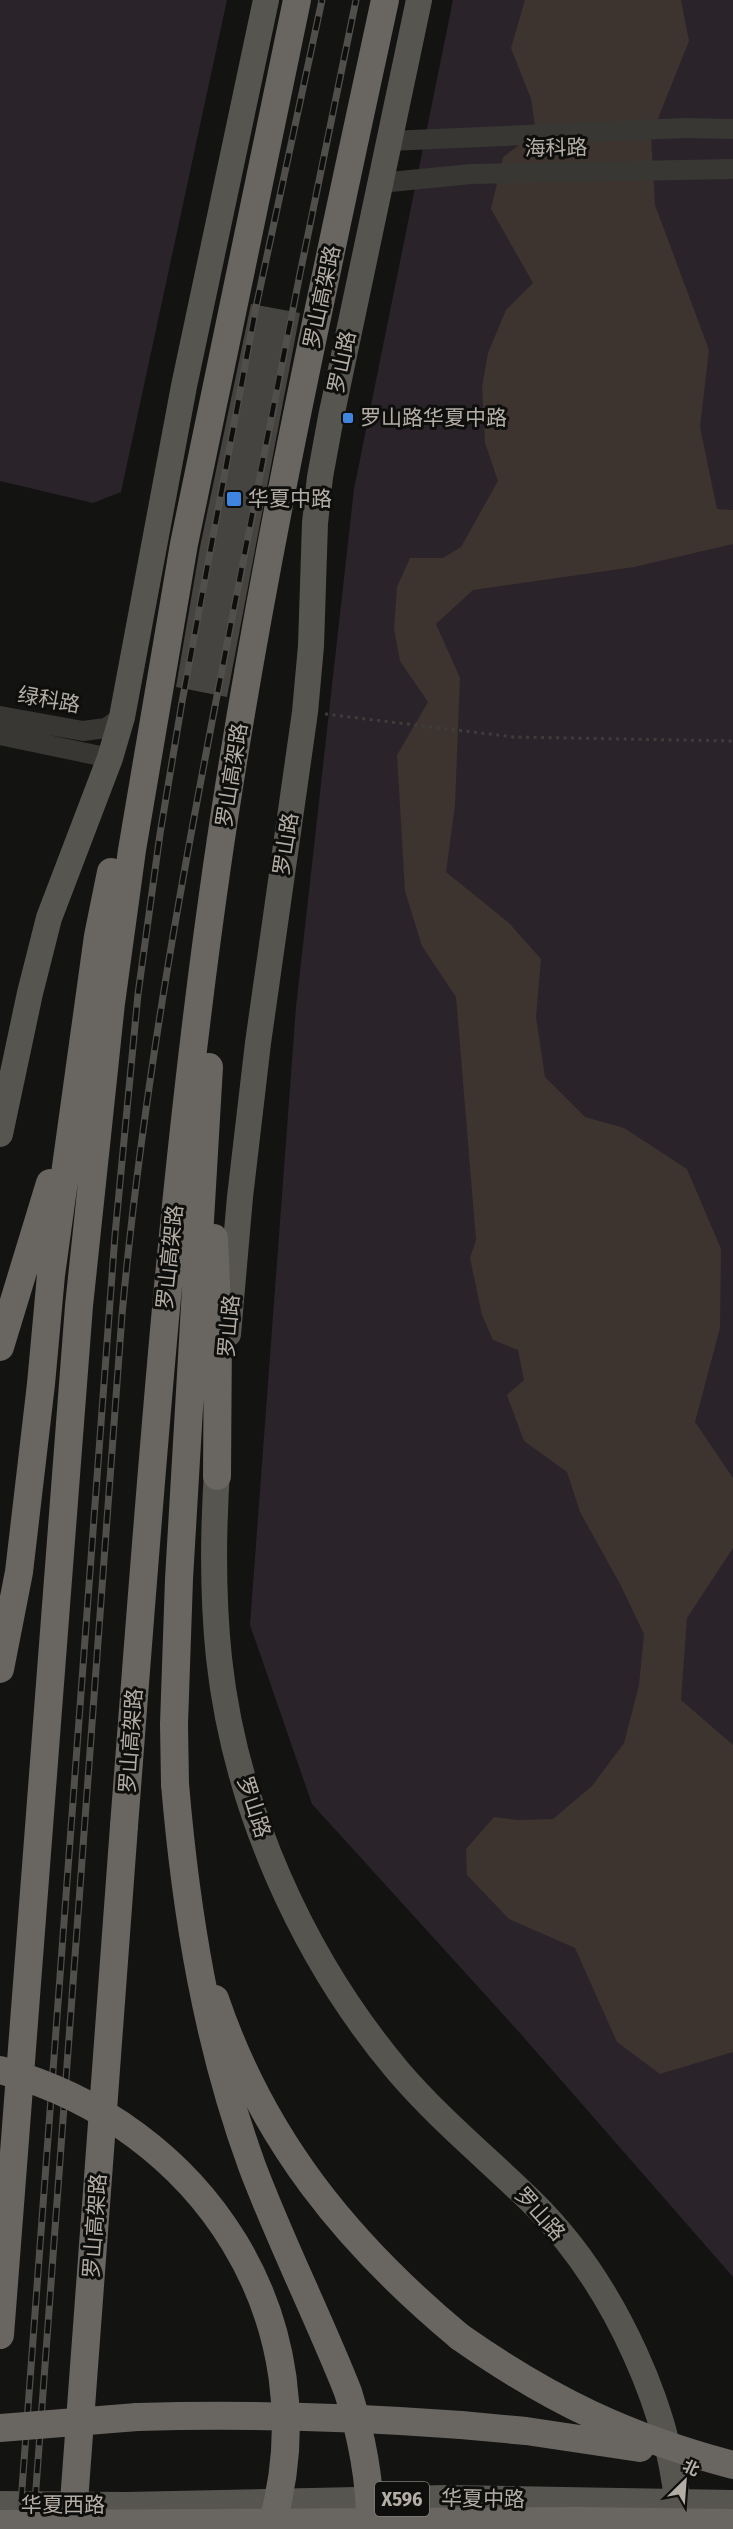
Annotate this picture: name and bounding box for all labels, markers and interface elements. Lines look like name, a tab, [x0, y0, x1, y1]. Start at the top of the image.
street label: 海科路	[524, 134, 588, 162]
street label: 罗山高架路	[298, 243, 346, 351]
street label: 罗山路	[323, 328, 361, 396]
place label: 罗山路华夏中路	[360, 405, 507, 431]
marker: 罗山路华夏中路	[341, 411, 355, 425]
place label: 华夏中路	[248, 486, 332, 512]
marker: 华夏中路	[225, 490, 243, 508]
street label: 绿科路	[16, 682, 82, 718]
street label: 罗山高架路	[211, 721, 253, 829]
street label: 罗山路	[268, 811, 304, 877]
street label: 罗山高架路	[152, 1203, 188, 1311]
street label: 罗山路	[213, 1293, 245, 1359]
street label: 罗山高架路	[114, 1688, 148, 1794]
street label: 罗山路	[232, 1773, 276, 1841]
street label: 罗山高架路	[78, 2173, 112, 2279]
street label: 罗山路	[509, 2182, 571, 2246]
north arrow	[655, 2451, 715, 2511]
text: 北	[680, 2456, 702, 2480]
road number: X596	[375, 2482, 429, 2516]
street label: 华夏中路	[441, 2485, 525, 2513]
street label: 华夏西路	[21, 2492, 105, 2518]

